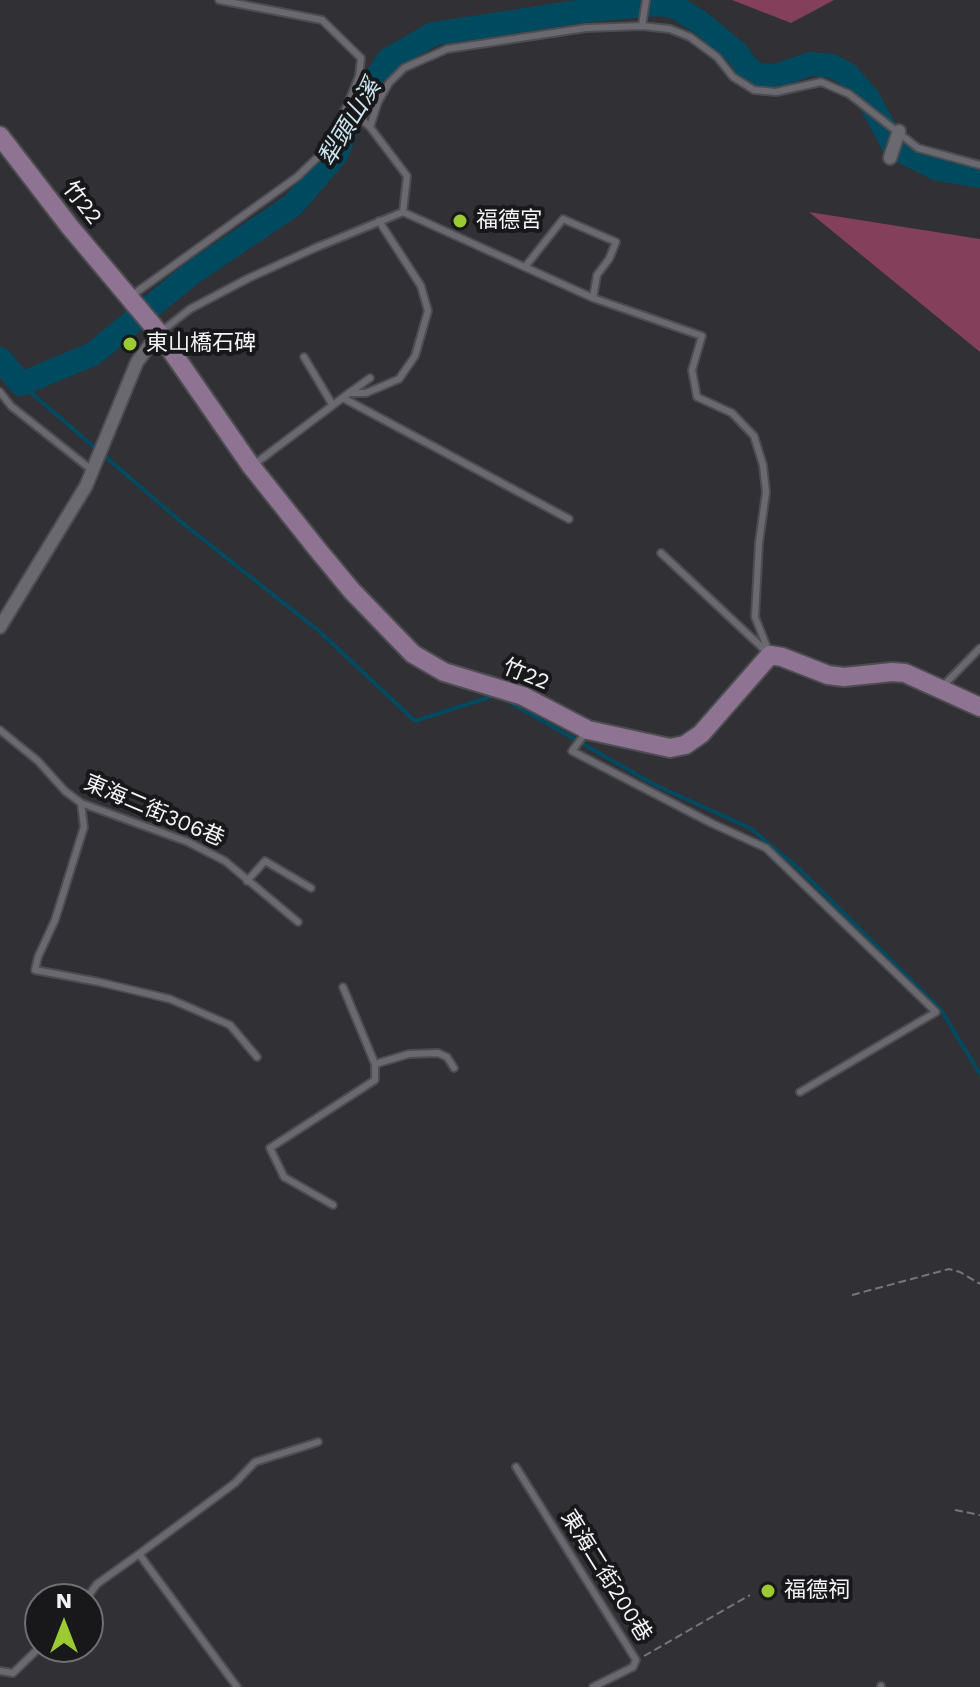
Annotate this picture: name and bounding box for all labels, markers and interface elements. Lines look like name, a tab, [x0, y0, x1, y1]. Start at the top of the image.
water label: 犁頭山溪	[313, 74, 387, 172]
street label: 竹22	[57, 176, 107, 230]
place label: 福德宮	[476, 208, 542, 234]
marker: 福德宮	[451, 212, 469, 230]
place label: 東山橋石碑	[146, 331, 256, 357]
marker: 東山橋石碑	[121, 335, 139, 353]
street label: 竹22	[499, 654, 553, 696]
street label: 東海二街306巷	[80, 770, 228, 852]
street label: 東海二街200巷	[555, 1505, 657, 1647]
place label: 福德祠	[784, 1578, 850, 1604]
marker: 福德祠	[759, 1582, 777, 1600]
north arrow	[24, 1583, 104, 1663]
text: N	[56, 1588, 72, 1613]

